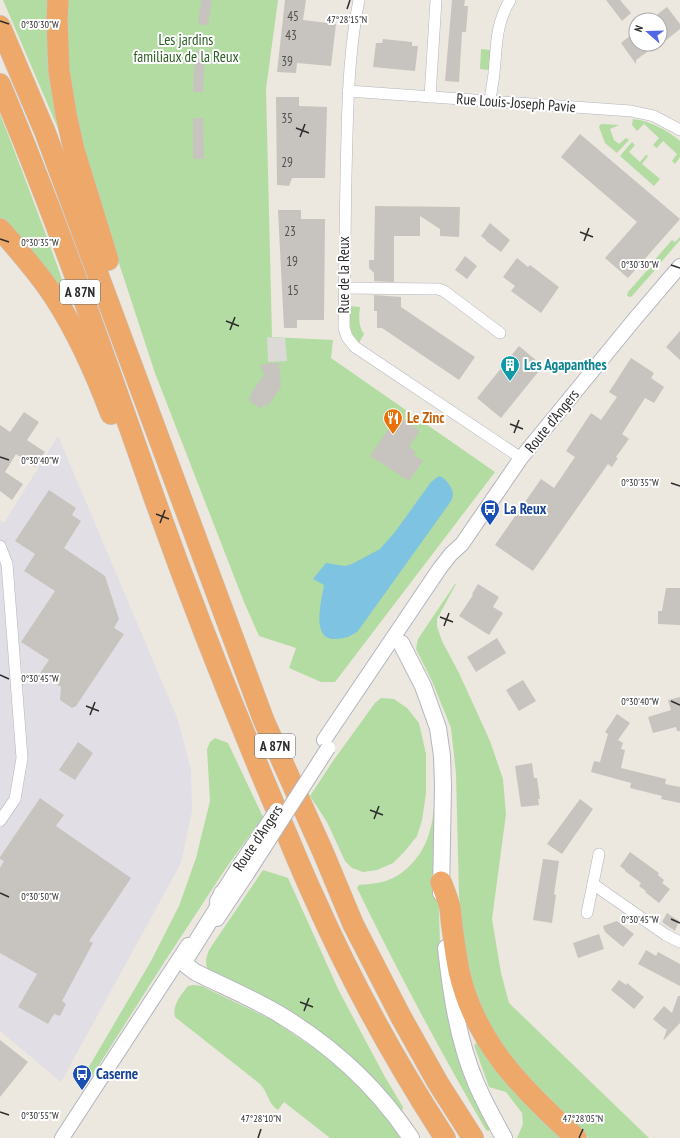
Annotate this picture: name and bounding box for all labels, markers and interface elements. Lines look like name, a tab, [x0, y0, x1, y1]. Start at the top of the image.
house number: 45	[287, 8, 299, 25]
north arrow	[628, 12, 668, 52]
text: 47°28'15"N	[327, 13, 367, 26]
text: 0°30'30"W	[21, 18, 59, 31]
text: N	[631, 23, 646, 34]
house number: 43	[285, 27, 297, 44]
park label: Les jardins familiaux de la Reux	[133, 30, 239, 66]
house number: 39	[281, 53, 293, 70]
street label: Rue Louis-Joseph Pavie	[456, 89, 576, 116]
house number: 35	[281, 110, 293, 127]
house number: 29	[281, 154, 293, 171]
house number: 23	[284, 223, 296, 240]
text: 0°30'35"W	[21, 236, 59, 249]
street label: Rue de la Reux	[334, 236, 353, 314]
house number: 19	[286, 253, 298, 270]
text: 0°30'30"W	[621, 258, 659, 271]
road number: A 87N	[60, 280, 100, 304]
house number: 15	[287, 282, 299, 299]
building icon: Les Agapanthes	[499, 354, 521, 382]
place label: Les Agapanthes	[524, 355, 607, 374]
street label: Route d’Angers	[520, 385, 583, 456]
restaurant icon: Le Zinc	[382, 407, 404, 435]
place label: Le Zinc	[407, 408, 445, 427]
text: 0°30'40"W	[21, 454, 59, 467]
text: 0°30'35"W	[621, 476, 659, 489]
bus stop icon: La Reux	[479, 498, 501, 526]
place label: La Reux	[504, 499, 547, 518]
text: 0°30'45"W	[21, 672, 59, 685]
text: 0°30'40"W	[621, 695, 659, 708]
road number: A 87N	[255, 734, 295, 758]
street label: Route d’Angers	[228, 801, 287, 875]
text: 0°30'50"W	[21, 890, 59, 903]
text: 0°30'45"W	[621, 913, 659, 926]
bus stop icon: Caserne	[71, 1063, 93, 1091]
place label: Caserne	[96, 1064, 138, 1083]
text: 0°30'55"W	[21, 1109, 59, 1122]
text: 47°28'10"N	[241, 1112, 281, 1125]
text: 47°28'05"N	[563, 1112, 603, 1125]

